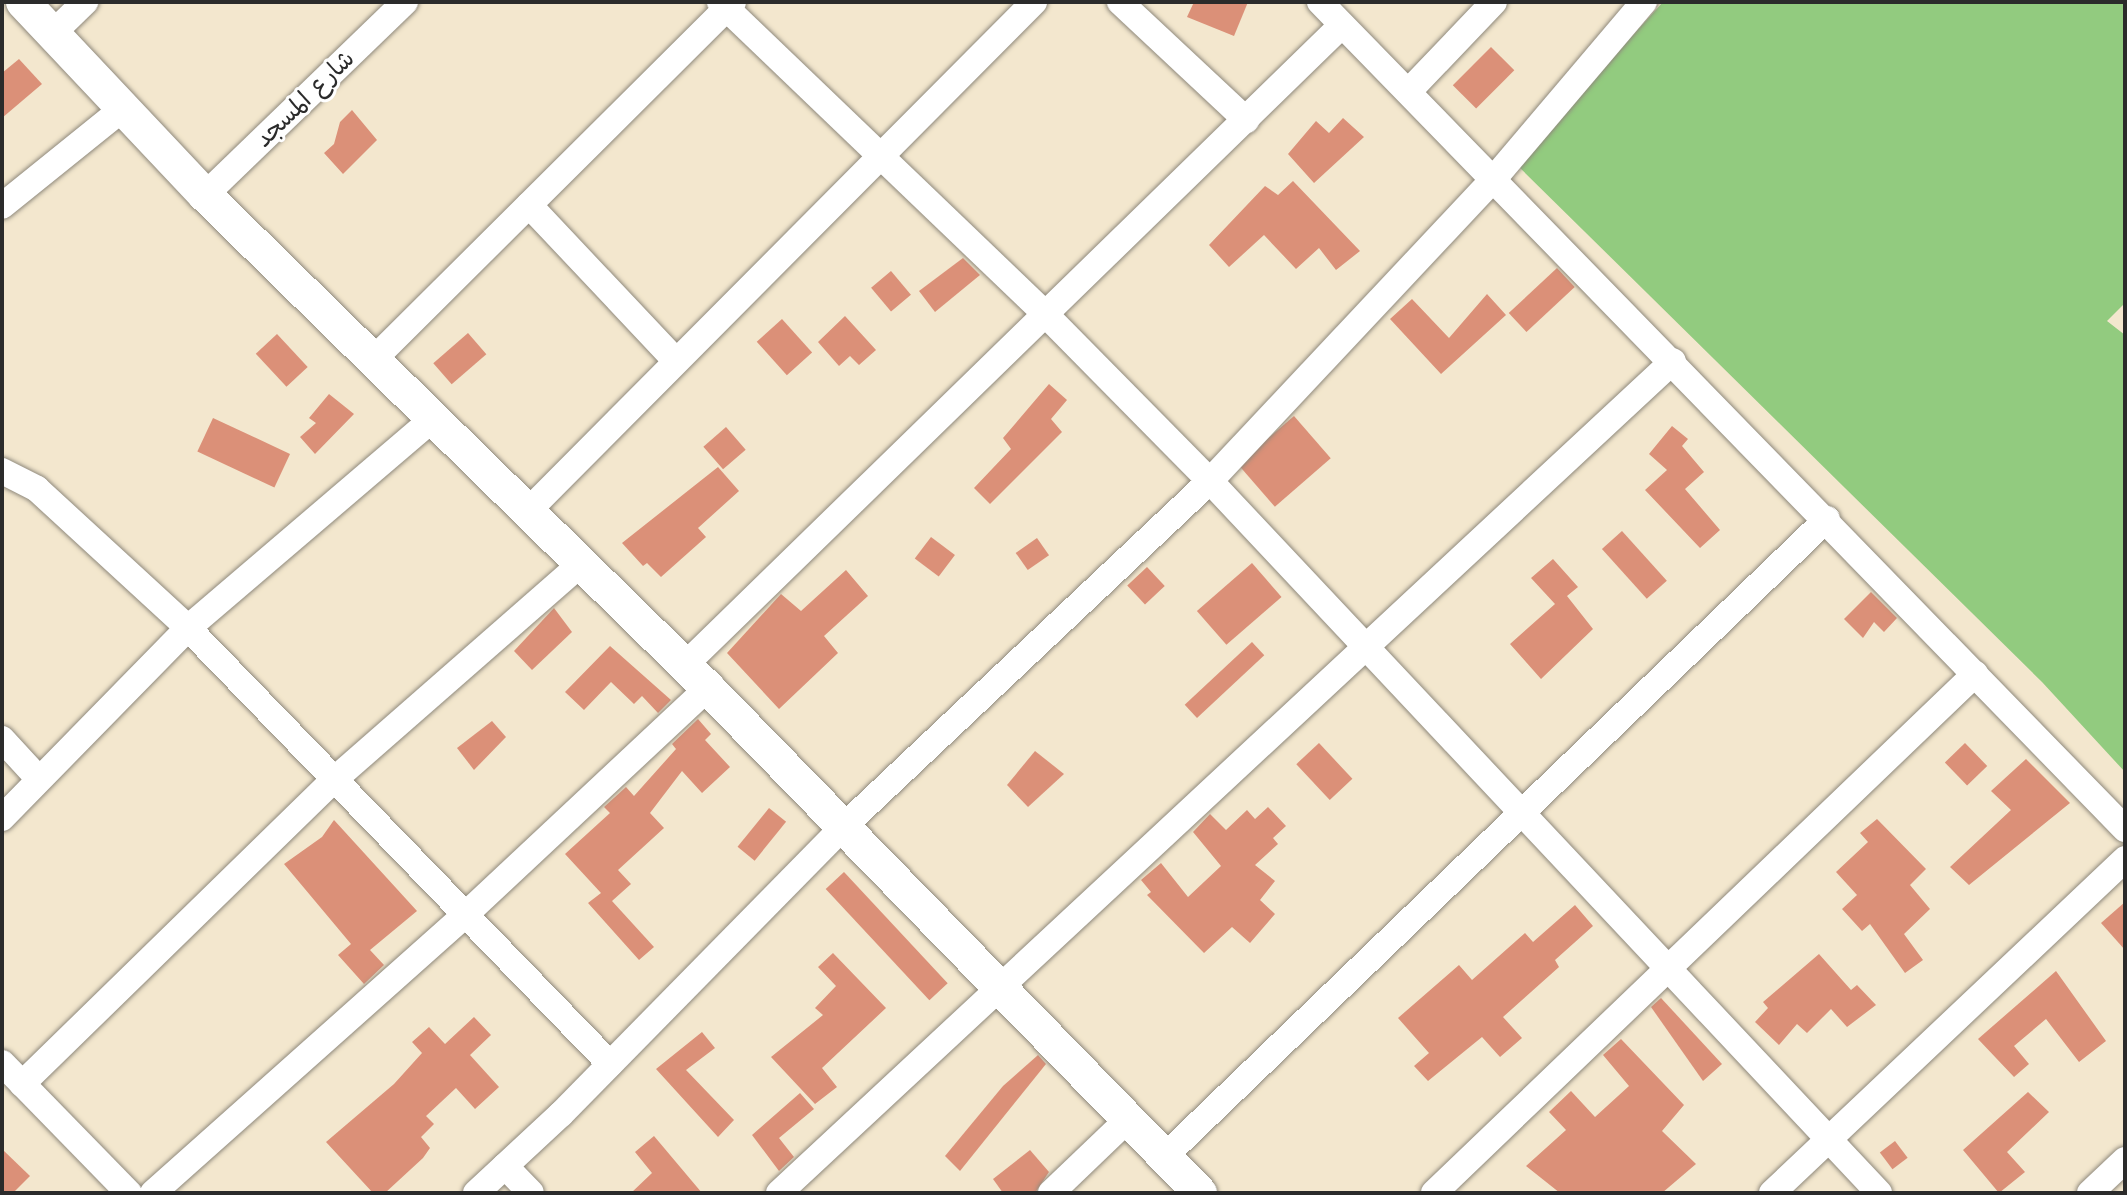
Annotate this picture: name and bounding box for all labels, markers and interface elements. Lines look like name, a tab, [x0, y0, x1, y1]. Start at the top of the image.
street label: شارع المسجد	[249, 45, 361, 153]

